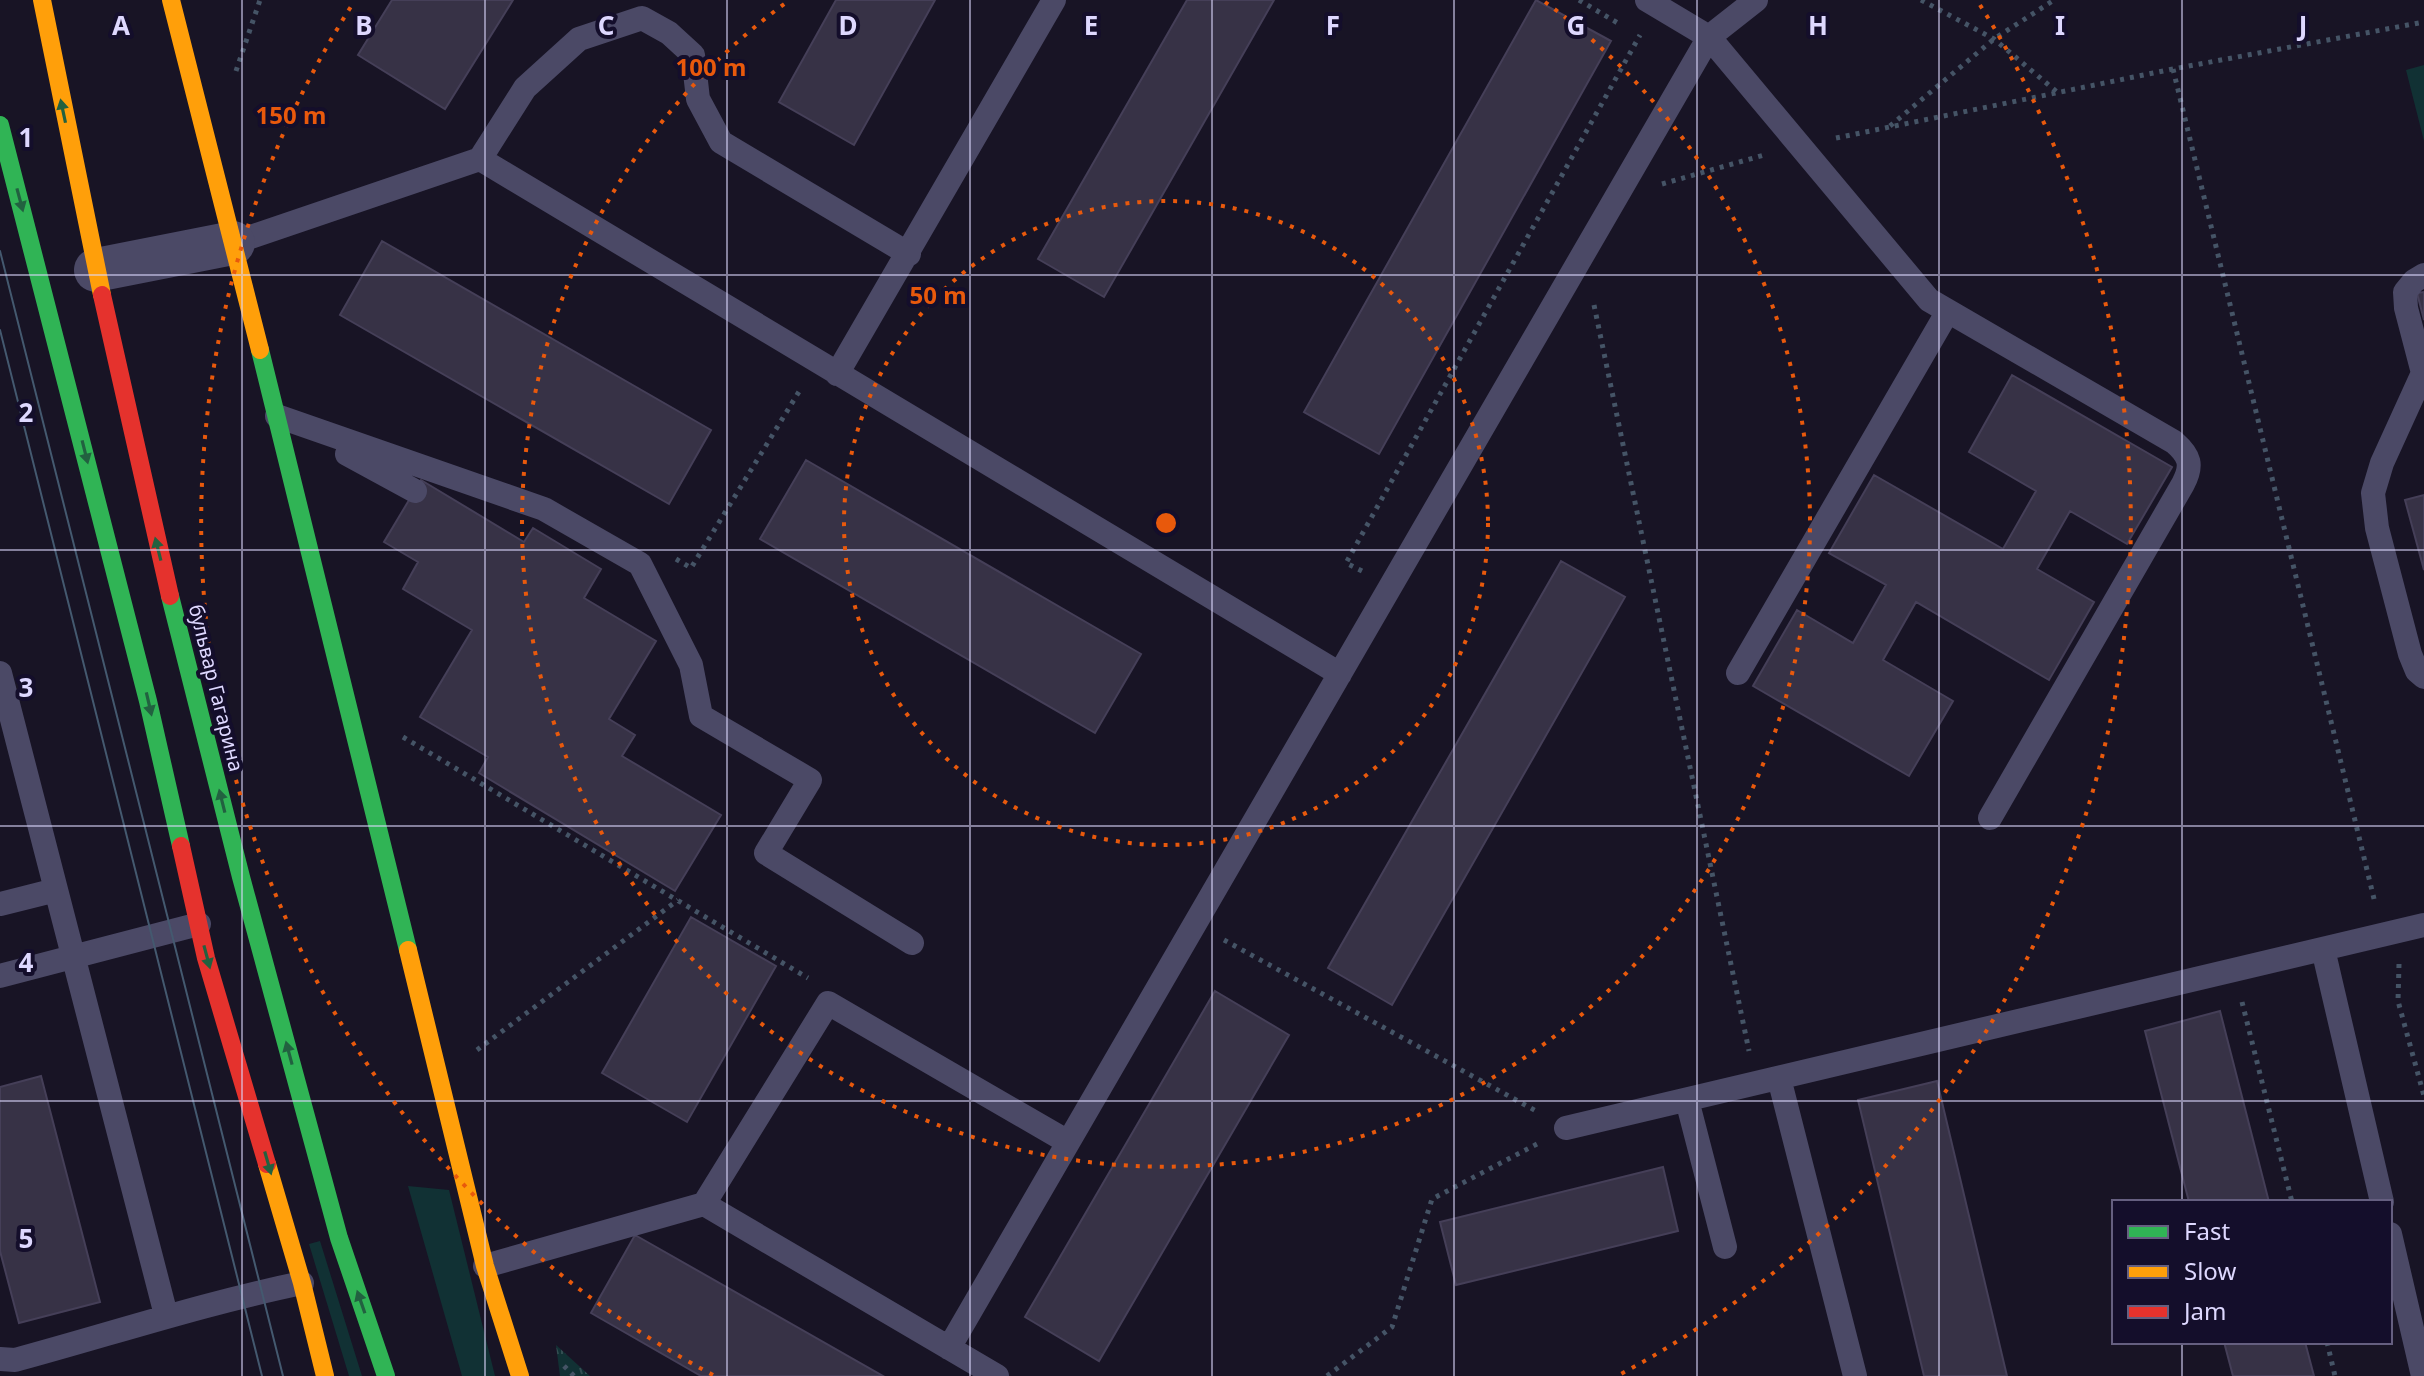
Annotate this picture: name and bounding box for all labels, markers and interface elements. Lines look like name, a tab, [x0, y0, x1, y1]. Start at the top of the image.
text: A	[112, 7, 130, 43]
text: B	[355, 7, 373, 43]
text: C	[598, 7, 614, 43]
text: D	[838, 7, 858, 43]
text: E	[1084, 7, 1098, 43]
text: F	[1326, 7, 1340, 43]
text: G	[1567, 7, 1585, 43]
text: H	[1808, 7, 1828, 43]
text: I	[2055, 7, 2065, 43]
text: J	[2297, 7, 2307, 43]
text: 100 m	[676, 50, 746, 83]
one-way arrow	[56, 98, 69, 123]
text: 150 m	[256, 98, 326, 131]
text: 1	[19, 119, 33, 155]
one-way arrow	[15, 188, 27, 213]
text: 50 m	[909, 278, 967, 311]
text: 2	[19, 394, 34, 430]
one-way arrow	[79, 440, 91, 465]
centre of rings	[1152, 509, 1180, 537]
one-way arrow	[152, 537, 164, 562]
street label: бульвар Гагарина	[183, 602, 250, 774]
text: 3	[19, 669, 33, 705]
one-way arrow	[143, 692, 155, 717]
one-way arrow	[216, 789, 228, 814]
text: 4	[19, 944, 34, 980]
one-way arrow	[201, 945, 213, 970]
one-way arrow	[282, 1040, 294, 1065]
one-way arrow	[262, 1150, 274, 1175]
legend	[2112, 1200, 2392, 1344]
text: Fast	[2184, 1214, 2230, 1247]
text: 5	[19, 1220, 33, 1256]
text: Slow	[2184, 1254, 2236, 1287]
one-way arrow	[354, 1290, 367, 1314]
text: Jam	[2182, 1294, 2226, 1327]

